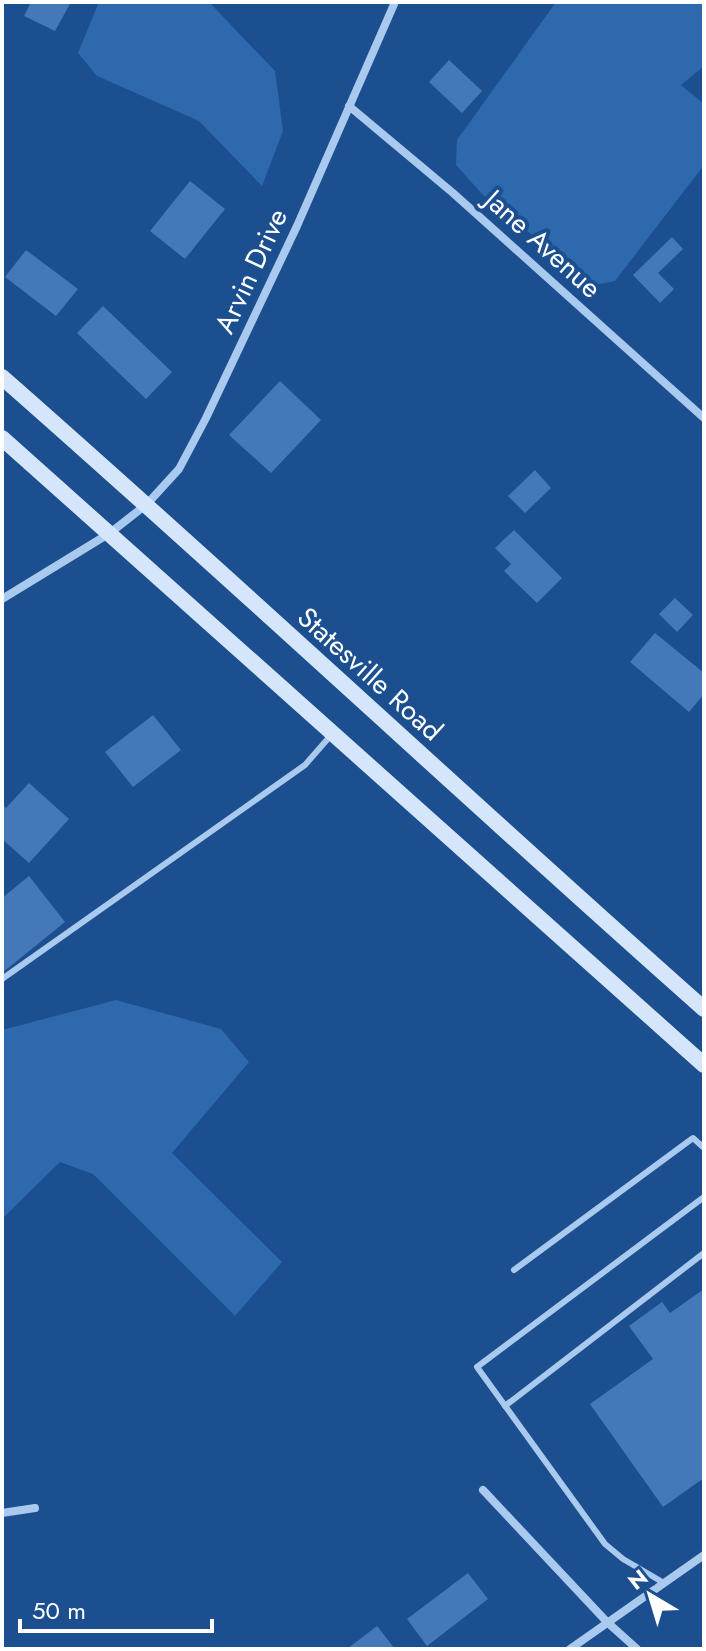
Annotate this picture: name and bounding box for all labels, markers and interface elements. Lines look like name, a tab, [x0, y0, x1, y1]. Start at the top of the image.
street label: Jane Avenue	[472, 178, 611, 308]
street label: Arvin Drive	[204, 202, 298, 340]
street label: Statesville Road	[288, 597, 452, 751]
north arrow	[610, 1555, 690, 1635]
text: N	[621, 1561, 654, 1597]
scale bar	[20, 1583, 212, 1633]
text: 50 m	[32, 1593, 86, 1628]

